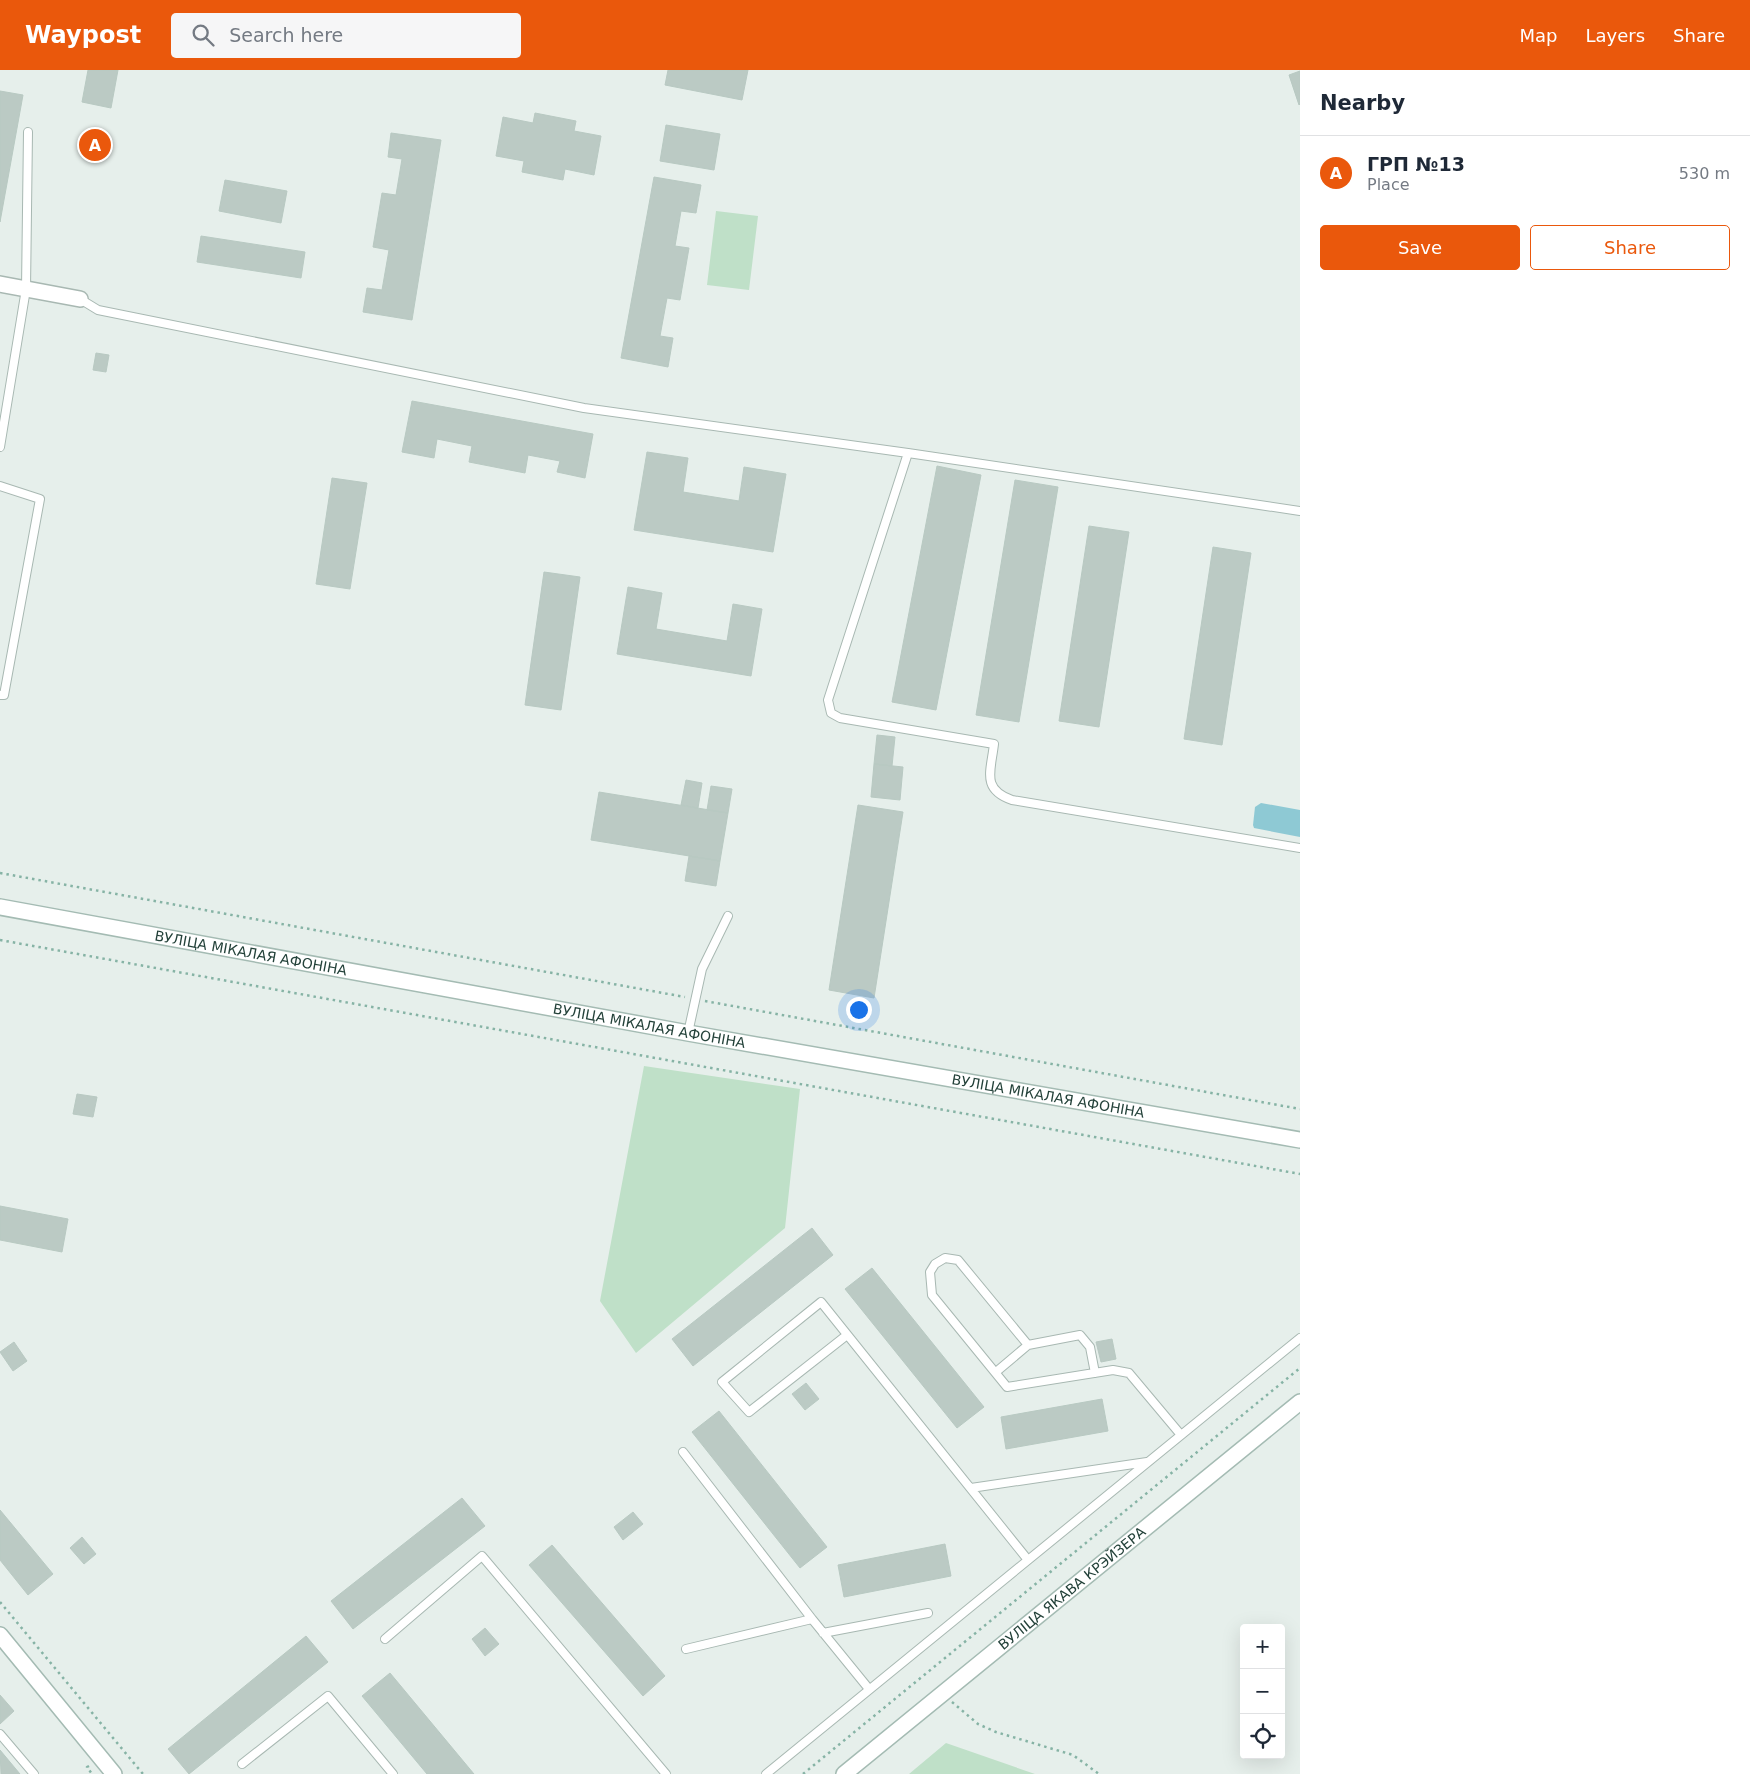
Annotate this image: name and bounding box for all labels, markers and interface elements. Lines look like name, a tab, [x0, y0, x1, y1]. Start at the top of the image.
search box	[171, 13, 521, 58]
text: Waypost	[25, 21, 141, 49]
icon: search	[189, 21, 217, 49]
text: Search here	[229, 24, 343, 46]
text: Map	[1519, 25, 1557, 46]
text: Layers	[1585, 25, 1645, 46]
text: Share	[1673, 25, 1725, 46]
text: Nearby	[1320, 91, 1405, 115]
pin: A	[79, 126, 111, 164]
text: ГРП №13	[1367, 153, 1465, 175]
text: A	[1330, 164, 1342, 183]
text: 530 m	[1679, 164, 1730, 183]
text: Place	[1367, 175, 1410, 194]
button: Save	[1320, 225, 1520, 270]
button: Share	[1530, 225, 1730, 270]
street label: ВУЛІЦА МІКАЛАЯ АФОНІНА	[153, 927, 349, 978]
your location	[846, 997, 872, 1023]
street label: ВУЛІЦА МІКАЛАЯ АФОНІНА	[552, 1000, 747, 1051]
street label: ВУЛІЦА МІКАЛАЯ АФОНІНА	[951, 1071, 1146, 1121]
street label: ВУЛІЦА ЯКАВА КРЭЙЗЕРА	[995, 1523, 1149, 1653]
map controls	[1240, 1624, 1285, 1759]
button: +	[1240, 1624, 1285, 1669]
button: −	[1240, 1669, 1285, 1714]
button: locate	[1240, 1714, 1285, 1759]

